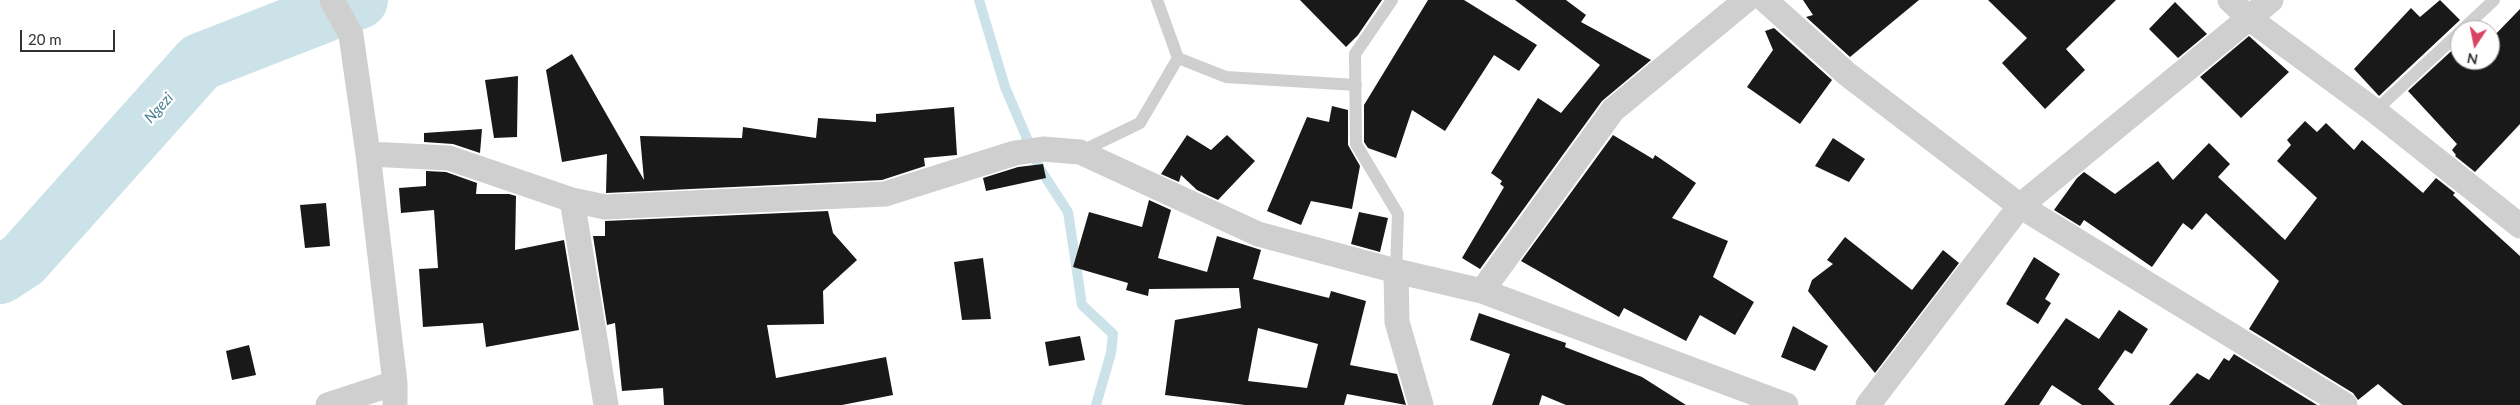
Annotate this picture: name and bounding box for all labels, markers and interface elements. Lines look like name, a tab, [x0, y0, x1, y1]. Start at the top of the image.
scale bar	[22, 20, 118, 52]
north arrow	[2450, 20, 2500, 70]
text: 20 m	[28, 30, 62, 48]
text: N	[2465, 50, 2479, 69]
water label: Ngezi	[141, 89, 177, 127]

